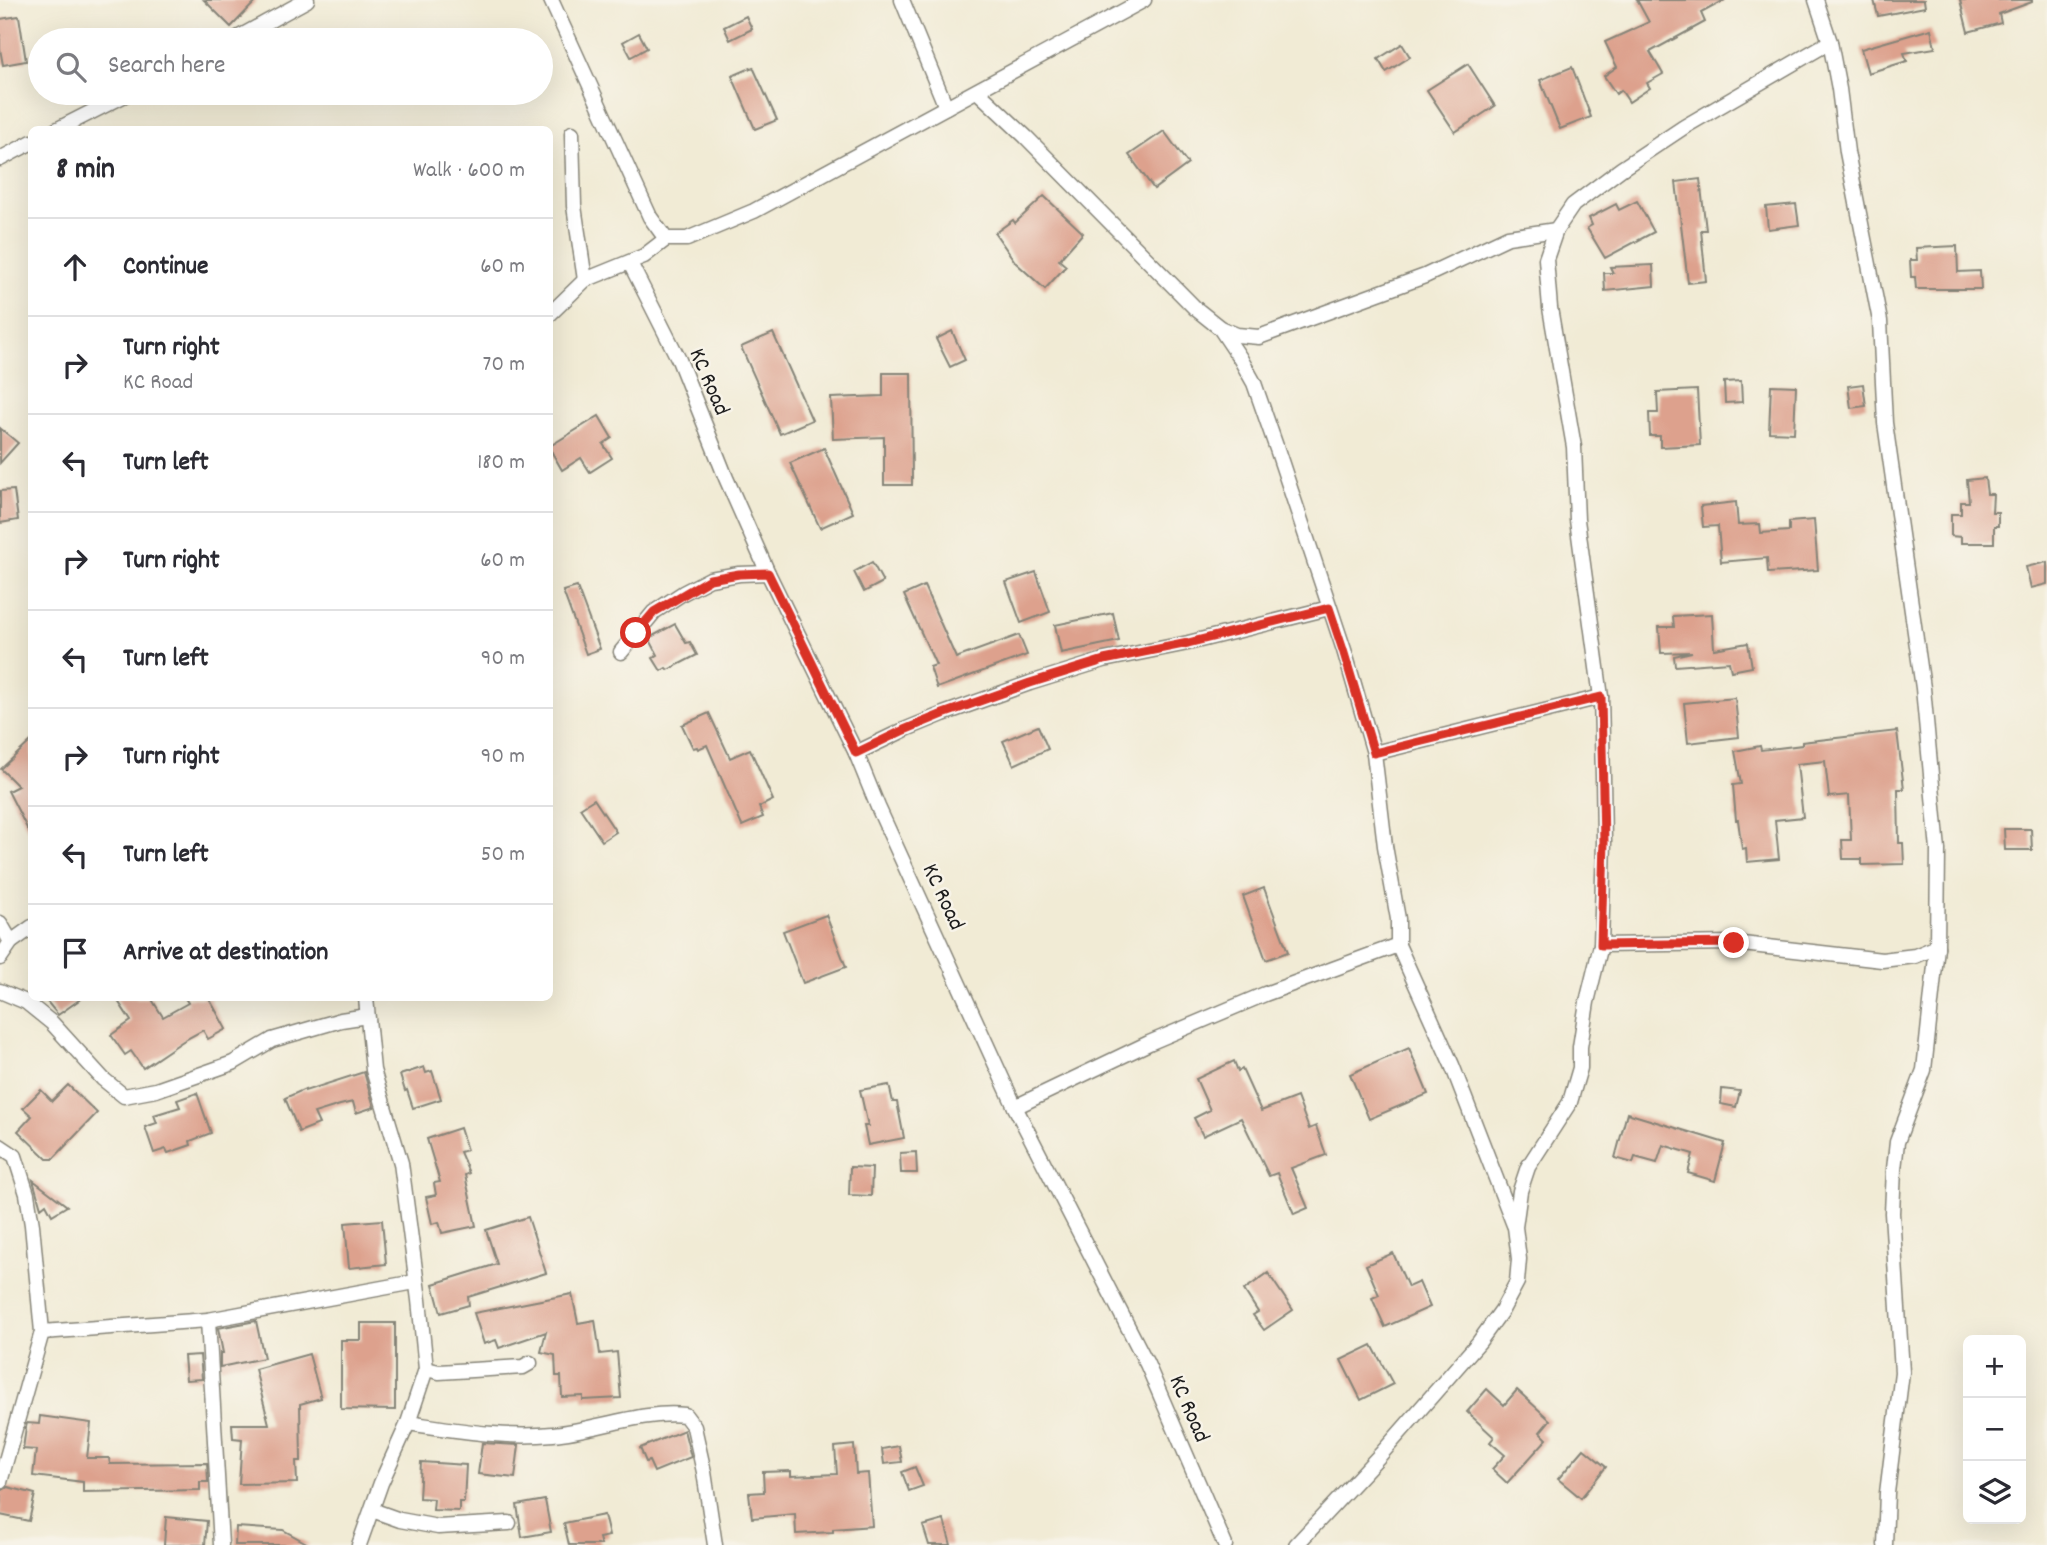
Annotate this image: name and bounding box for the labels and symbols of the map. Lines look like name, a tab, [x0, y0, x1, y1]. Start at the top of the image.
street label: KC Road	[679, 344, 737, 421]
route start	[620, 617, 651, 648]
street label: KC Road	[912, 859, 972, 936]
route end	[1718, 927, 1749, 958]
street label: KC Road	[1159, 1371, 1217, 1448]

